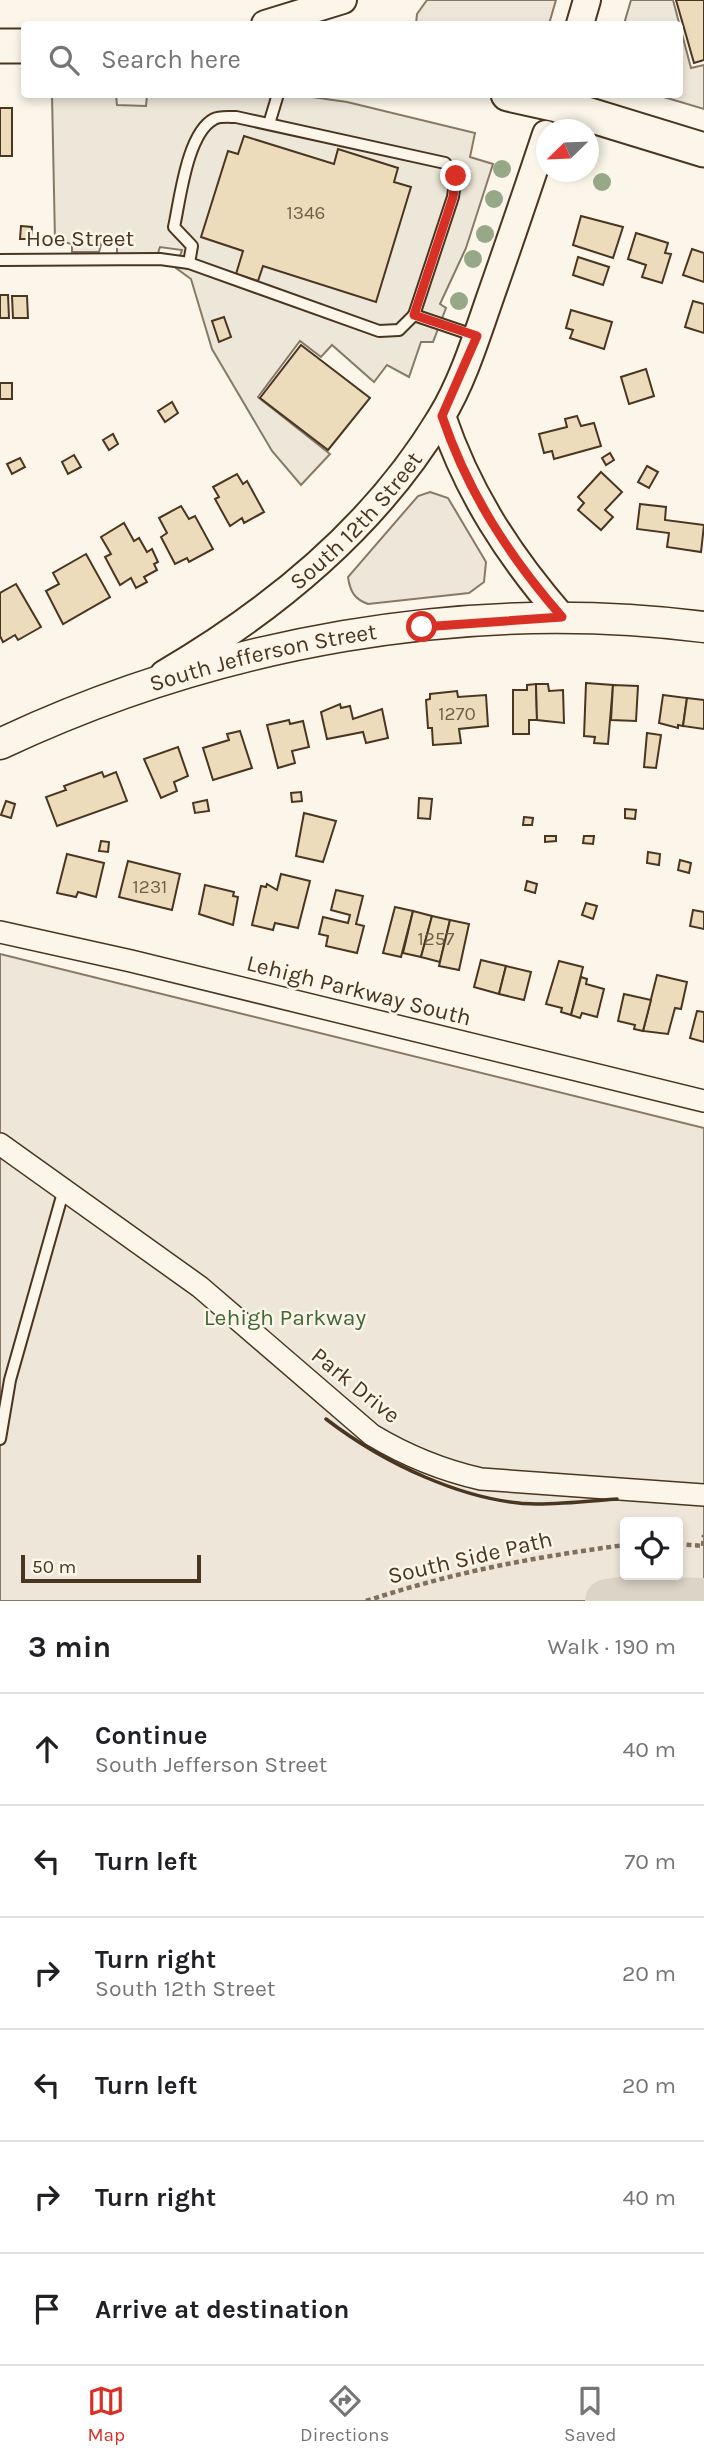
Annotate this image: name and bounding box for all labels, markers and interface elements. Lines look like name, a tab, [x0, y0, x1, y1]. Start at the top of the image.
search box	[21, 21, 683, 98]
icon: search	[45, 41, 83, 79]
text: Search here	[101, 44, 241, 75]
north arrow	[536, 119, 599, 182]
route end	[440, 160, 471, 191]
house number: 1346	[287, 202, 326, 224]
street label: Hoe Street	[26, 225, 135, 252]
street label: South 12th Street	[284, 446, 428, 596]
route start	[406, 611, 437, 642]
street label: South Jefferson Street	[146, 618, 379, 698]
house number: 1270	[438, 703, 476, 725]
house number: 1231	[133, 876, 167, 898]
house number: 1257	[418, 928, 455, 950]
street label: Lehigh Parkway South	[244, 949, 474, 1031]
park label: Lehigh Parkway	[204, 1304, 366, 1331]
street label: Park Drive	[306, 1342, 405, 1429]
map controls	[620, 1517, 683, 1580]
button: locate	[620, 1517, 683, 1580]
street label: South Side Path	[385, 1525, 555, 1590]
scale bar	[21, 1552, 201, 1584]
text: 50 m	[32, 1556, 76, 1578]
text: 3 min	[28, 1629, 111, 1665]
text: Walk · 190 m	[548, 1633, 676, 1660]
text: Continue	[95, 1720, 207, 1751]
icon: ahead	[28, 1730, 66, 1768]
text: 40 m	[623, 1736, 676, 1763]
text: South Jefferson Street	[95, 1751, 328, 1778]
icon: left	[28, 1842, 66, 1880]
text: Turn left	[95, 1846, 197, 1877]
text: 70 m	[625, 1848, 676, 1875]
text: Turn right	[95, 1944, 216, 1975]
icon: right	[28, 1954, 66, 1992]
text: 20 m	[622, 1960, 676, 1987]
text: South 12th Street	[95, 1975, 275, 2002]
icon: left	[28, 2066, 66, 2104]
text: Turn left	[95, 2070, 197, 2101]
text: 20 m	[622, 2072, 676, 2099]
icon: right	[28, 2178, 66, 2216]
text: Turn right	[95, 2182, 216, 2213]
text: 40 m	[623, 2184, 676, 2211]
icon: arrive	[28, 2290, 66, 2328]
text: Arrive at destination	[95, 2294, 349, 2325]
tab: Map	[87, 2382, 125, 2446]
tab: Directions	[300, 2382, 389, 2446]
tab: Saved	[564, 2382, 617, 2446]

